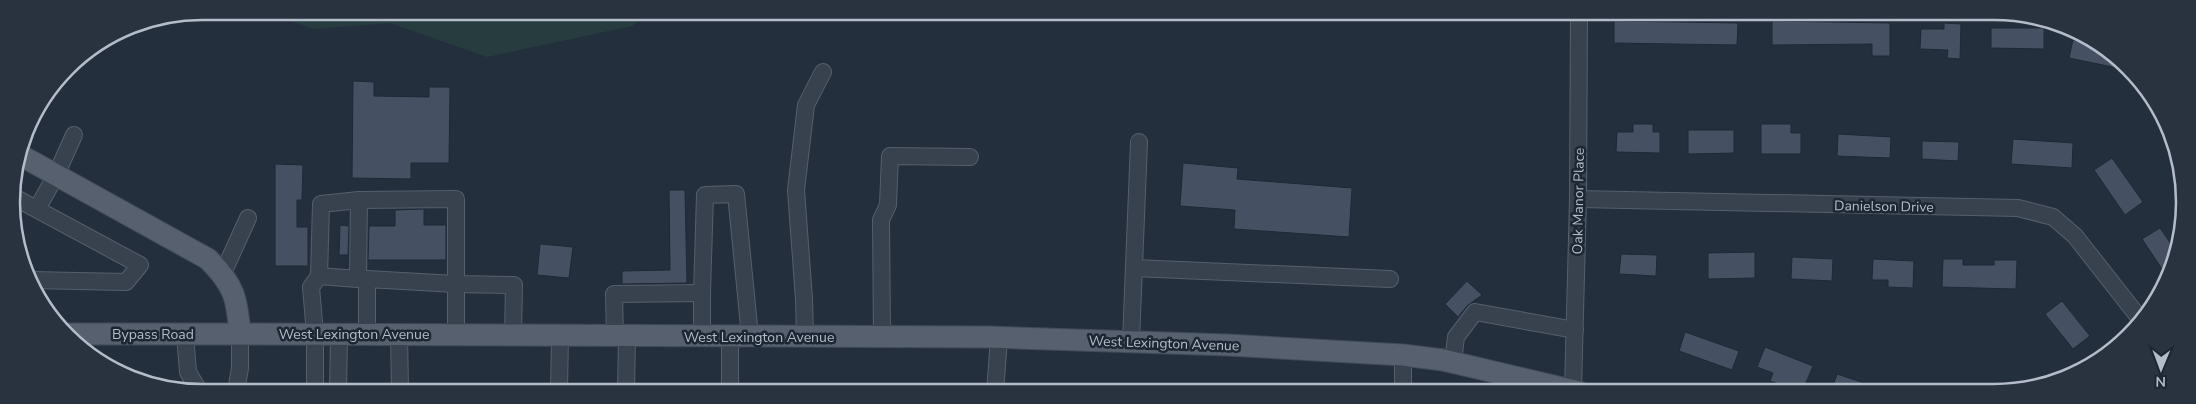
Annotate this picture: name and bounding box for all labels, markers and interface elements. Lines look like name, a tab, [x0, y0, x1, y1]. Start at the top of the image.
street label: Oak Manor Place	[1568, 147, 1589, 255]
street label: Danielson Drive	[1834, 196, 1934, 217]
street label: Bypass Road	[112, 325, 194, 344]
street label: West Lexington Avenue	[279, 325, 429, 344]
street label: West Lexington Avenue	[684, 328, 834, 347]
street label: West Lexington Avenue	[1088, 331, 1240, 356]
north arrow	[2136, 344, 2186, 394]
text: N	[2155, 372, 2166, 391]

